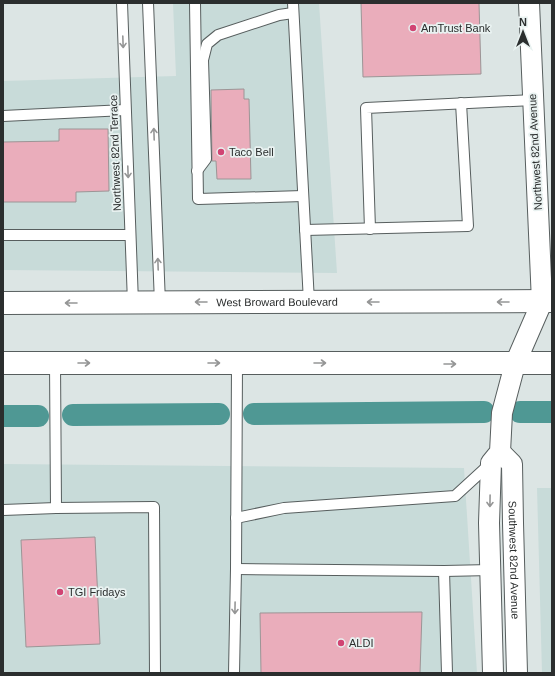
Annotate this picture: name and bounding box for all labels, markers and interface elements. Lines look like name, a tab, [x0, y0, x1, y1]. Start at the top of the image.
north arrow	[503, 12, 543, 52]
text: N	[519, 16, 527, 28]
place label: AmTrust Bank	[421, 22, 491, 34]
marker: AmTrust Bank	[408, 23, 418, 33]
one-way arrow	[119, 35, 127, 48]
street label: Northwest 82nd Avenue	[526, 93, 544, 211]
street label: Northwest 82nd Terrace	[107, 95, 123, 211]
one-way arrow	[150, 128, 157, 141]
place label: Taco Bell	[229, 146, 274, 158]
marker: Taco Bell	[216, 147, 226, 157]
one-way arrow	[124, 165, 131, 178]
one-way arrow	[154, 258, 162, 271]
street label: West Broward Boulevard	[216, 296, 338, 308]
one-way arrow	[367, 298, 380, 306]
one-way arrow	[497, 298, 510, 306]
one-way arrow	[65, 299, 78, 307]
one-way arrow	[195, 299, 208, 306]
one-way arrow	[77, 359, 90, 367]
one-way arrow	[207, 359, 220, 367]
one-way arrow	[313, 359, 326, 367]
one-way arrow	[443, 360, 456, 368]
one-way arrow	[486, 494, 494, 507]
street label: Southwest 82nd Avenue	[507, 501, 522, 619]
place label: TGI Fridays	[68, 586, 126, 598]
marker: TGI Fridays	[55, 587, 65, 597]
one-way arrow	[231, 601, 239, 614]
place label: ALDI	[349, 637, 373, 649]
marker: ALDI	[336, 638, 346, 648]

